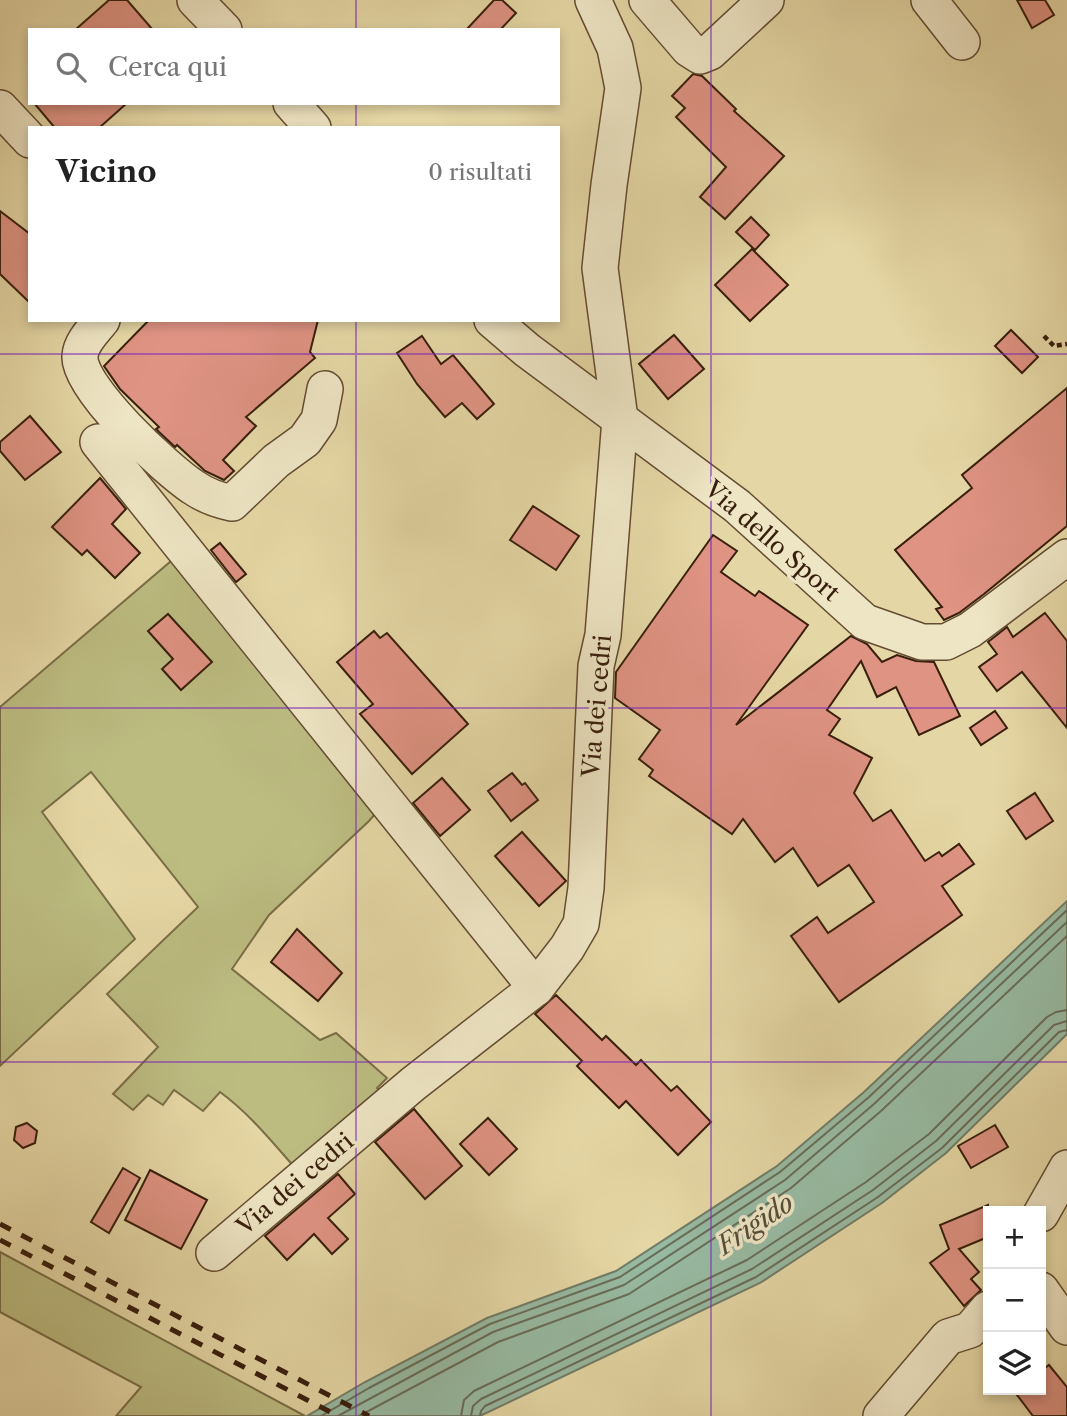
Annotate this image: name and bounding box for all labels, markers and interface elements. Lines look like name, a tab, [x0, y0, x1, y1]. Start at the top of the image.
search box	[28, 28, 560, 105]
icon: search	[52, 48, 90, 86]
text: Cerca qui	[108, 51, 227, 83]
text: Vicino	[56, 153, 156, 190]
text: 0 risultati	[428, 158, 532, 186]
street label: Via dello Sport	[698, 474, 846, 607]
street label: Via dei cedri	[576, 633, 617, 780]
street label: Via dei cedri	[230, 1126, 359, 1241]
water label: Frigido	[709, 1187, 800, 1262]
map controls	[983, 1206, 1046, 1395]
button: +	[983, 1206, 1046, 1269]
button: −	[983, 1269, 1046, 1332]
button: layers	[983, 1332, 1046, 1395]

